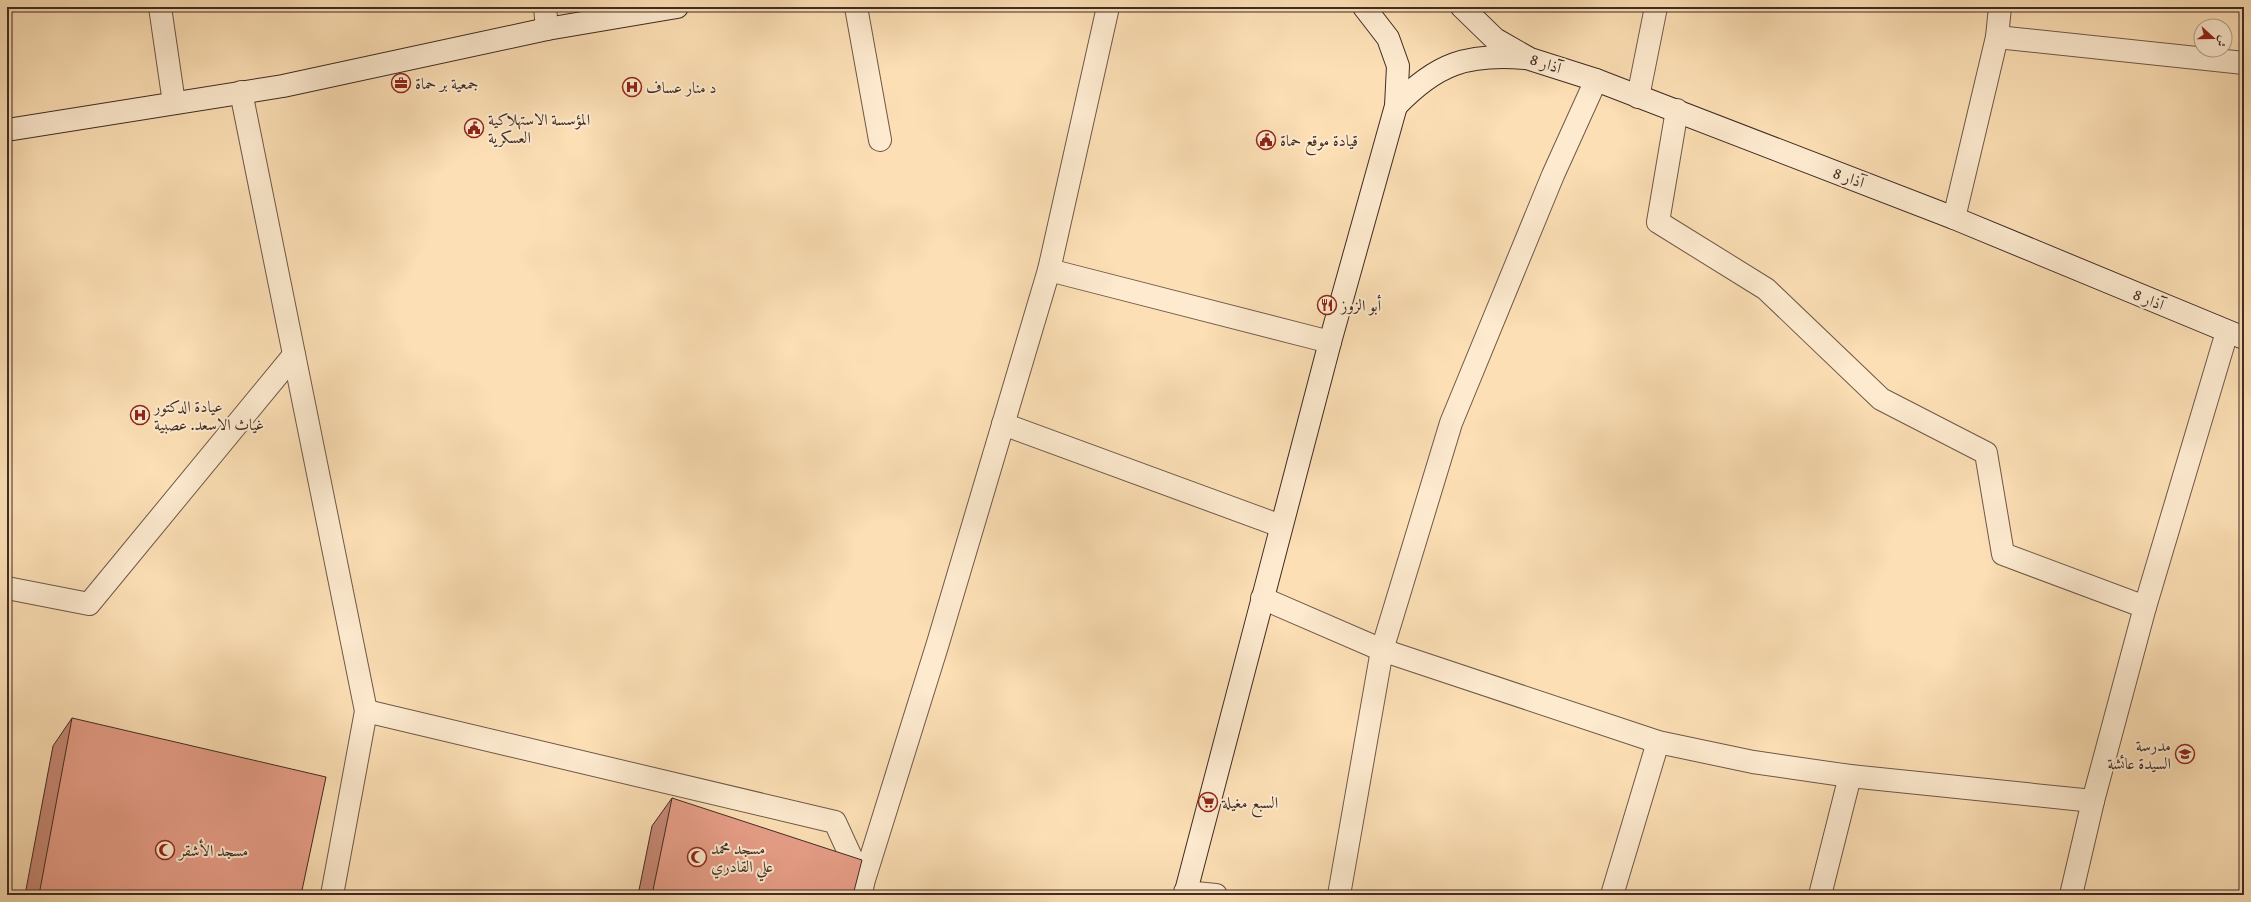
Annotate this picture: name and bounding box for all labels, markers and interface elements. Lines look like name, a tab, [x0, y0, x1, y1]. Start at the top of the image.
north arrow	[2193, 18, 2233, 58]
text: ش	[2213, 34, 2232, 50]
street label: 8 آذار	[1527, 46, 1566, 80]
place label: جمعية بر حماة	[415, 71, 478, 95]
office icon: جمعية بر حماة	[390, 72, 412, 94]
place label: د منار عساف	[646, 75, 717, 99]
hospital icon: د منار عساف	[621, 76, 643, 98]
place label: المؤسسة الاستهلاكية العسكرية	[488, 107, 590, 149]
public building icon: المؤسسة الاستهلاكية العسكرية	[463, 117, 485, 139]
place label: قيادة موقع حماة	[1280, 128, 1358, 156]
public building icon: قيادة موقع حماة	[1255, 129, 1277, 151]
street label: 8 آذار	[1830, 160, 1870, 194]
street label: 8 آذار	[2130, 282, 2170, 317]
place label: أبو الزوز	[1339, 293, 1381, 317]
restaurant icon: أبو الزوز	[1316, 294, 1338, 316]
place label: عيادة الدكتور غياث الاسعد. عصبية	[152, 394, 264, 436]
hospital icon: عيادة الدكتور غياث الاسعد. عصبية	[129, 404, 151, 426]
place label: مدرسة السيدة عائشة	[2107, 733, 2171, 775]
school or university icon: مدرسة السيدة عائشة	[2174, 743, 2196, 765]
place label: السبع مغيلة	[1221, 790, 1278, 818]
supermarket icon: السبع مغيلة	[1197, 791, 1219, 813]
place label: مسجد محمد علي القادري	[711, 836, 773, 882]
place label: مسجد الأشقر	[177, 838, 248, 862]
mosque icon: مسجد الأشقر	[154, 839, 176, 861]
mosque icon: مسجد محمد علي القادري	[686, 846, 708, 868]

